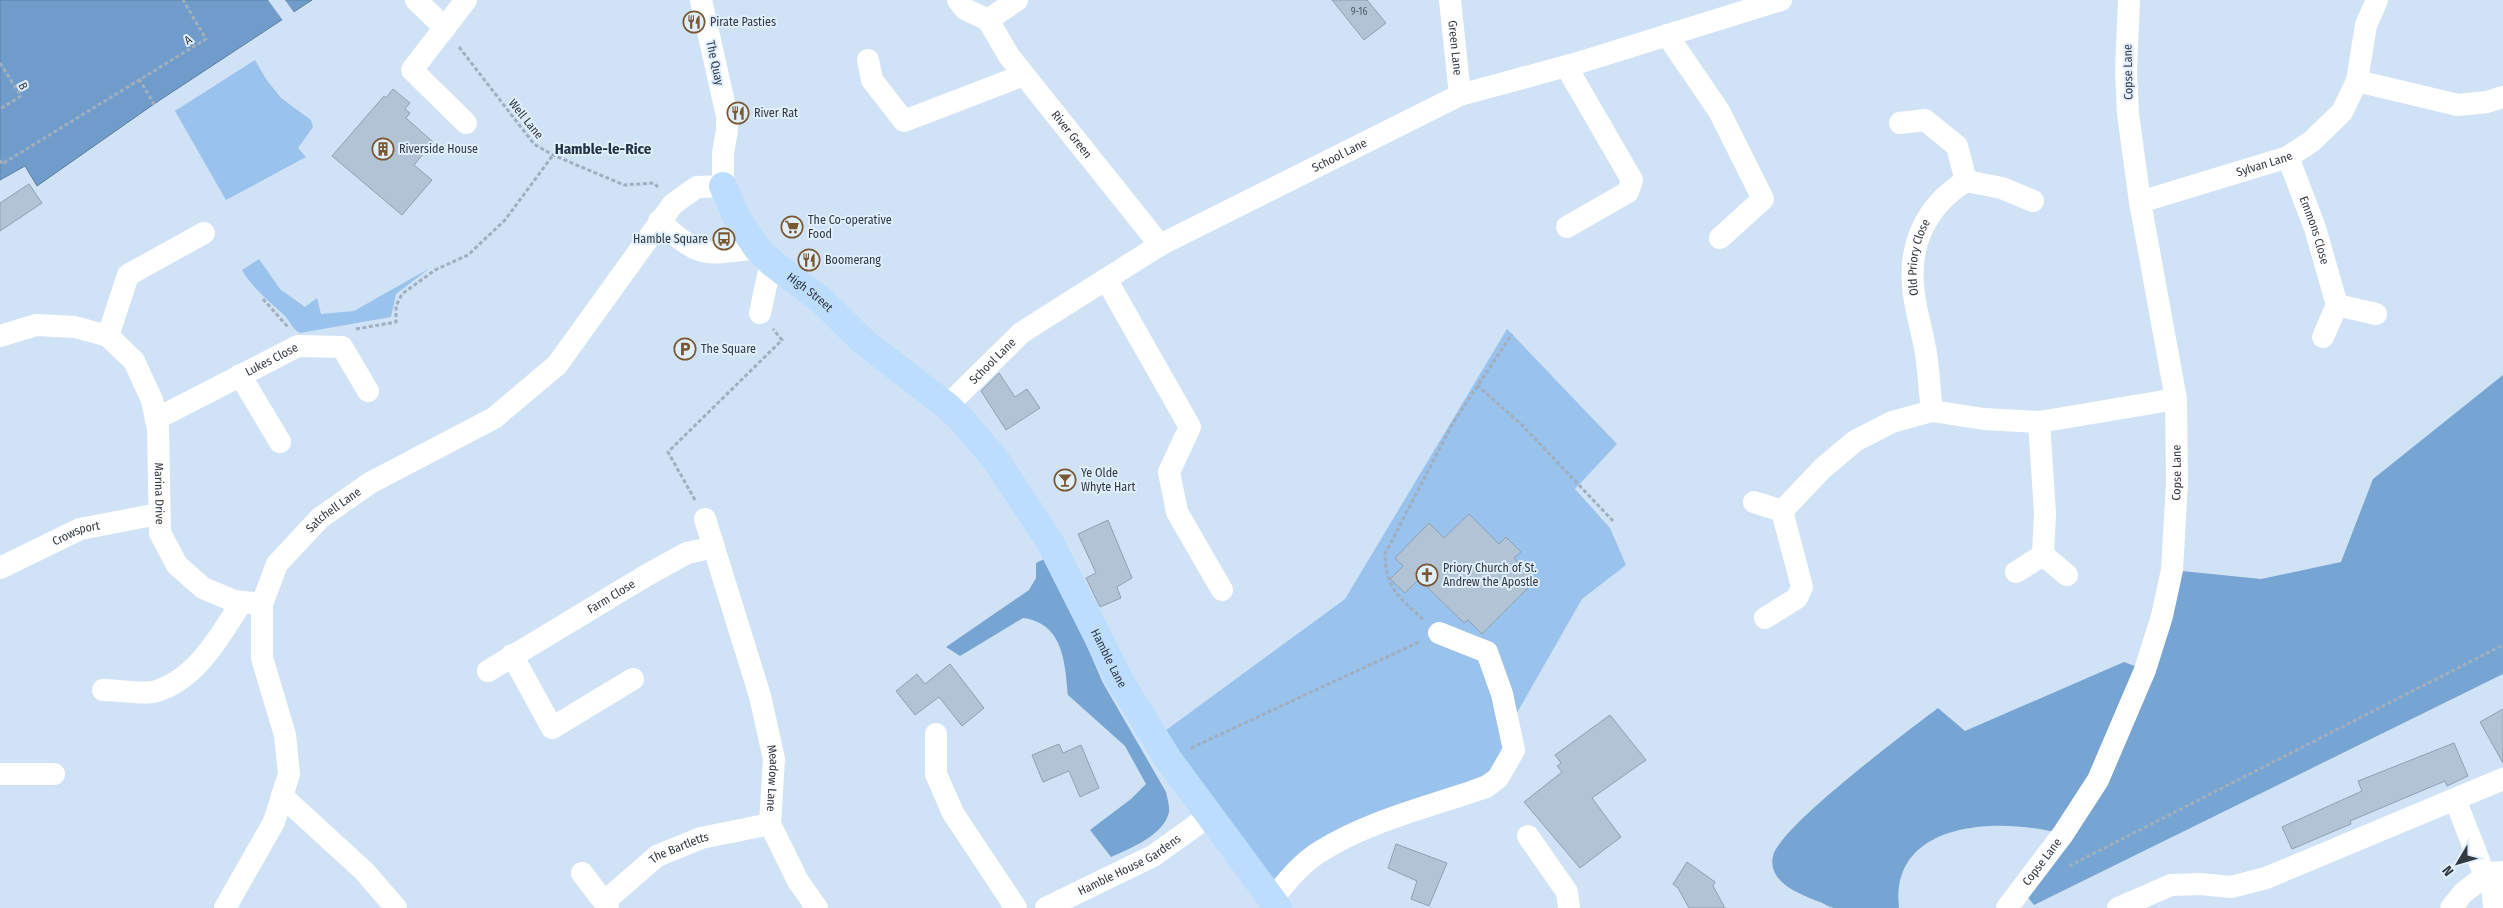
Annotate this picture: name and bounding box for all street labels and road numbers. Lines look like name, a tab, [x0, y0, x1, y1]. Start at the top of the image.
street label: Green Lane	[1445, 20, 1465, 76]
street label: A	[182, 32, 195, 48]
street label: The Quay	[703, 39, 727, 87]
street label: Copse Lane	[2121, 44, 2135, 100]
street label: B	[15, 80, 31, 92]
street label: Well Lane	[506, 96, 546, 142]
street label: River Green	[1048, 108, 1095, 161]
street label: School Lane	[1310, 136, 1369, 175]
street label: Sylvan Lane	[2235, 149, 2295, 179]
street label: Emmons Close	[2297, 194, 2332, 266]
street label: Old Priory Close	[1905, 216, 1933, 297]
street label: High Street	[784, 270, 836, 315]
street label: School Lane	[966, 335, 1019, 387]
street label: Lukes Close	[243, 340, 300, 379]
street label: Copse Lane	[2169, 445, 2184, 501]
street label: Marina Drive	[152, 462, 167, 525]
street label: Satchell Lane	[303, 485, 364, 535]
street label: Crowsport	[50, 518, 101, 548]
street label: Farm Close	[585, 577, 638, 616]
street label: Hamble Lane	[1088, 627, 1130, 690]
street label: Meadow Lane	[764, 743, 781, 812]
street label: The Bartletts	[646, 830, 710, 867]
street label: Hamble House Gardens	[1076, 831, 1184, 898]
street label: Copse Lane	[2020, 835, 2064, 888]

